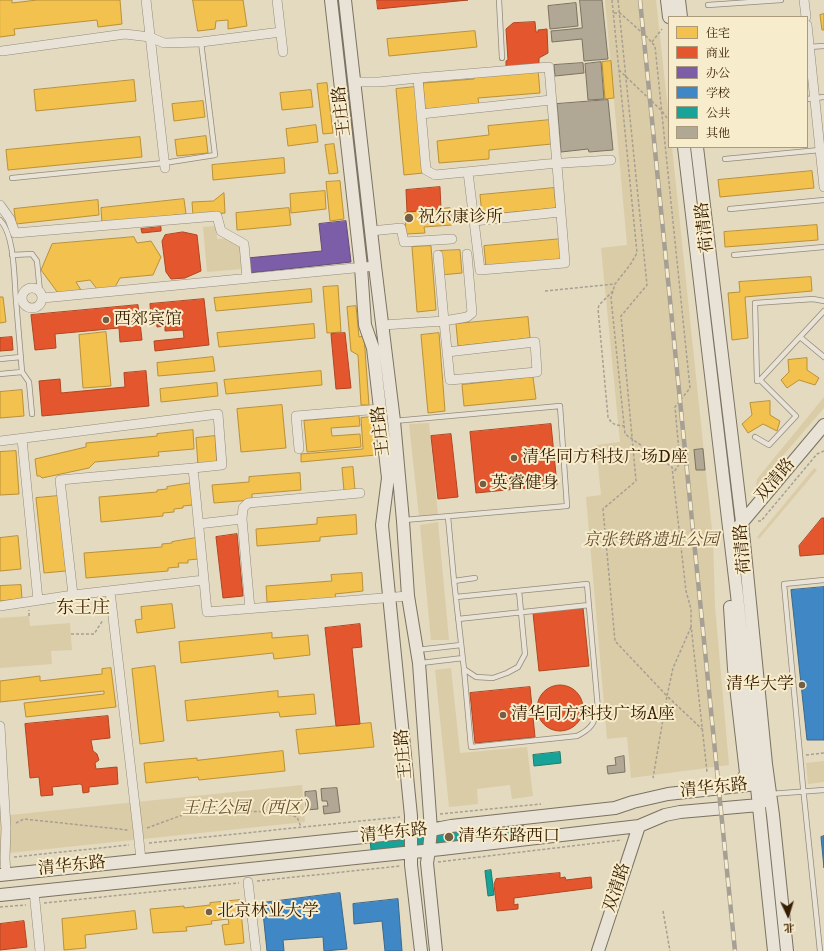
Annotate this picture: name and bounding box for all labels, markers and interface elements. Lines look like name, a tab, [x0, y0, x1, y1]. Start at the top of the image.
legend	[668, 16, 808, 148]
text: 住宅	[706, 26, 730, 41]
text: 商业	[706, 46, 730, 61]
text: 办公	[706, 66, 730, 81]
street label: 王庄路	[330, 85, 356, 137]
text: 学校	[706, 86, 730, 101]
text: 公共	[706, 106, 730, 121]
text: 其他	[706, 126, 730, 141]
street label: 荷清路	[693, 200, 719, 254]
place label: 祝尔康诊所	[418, 208, 503, 228]
marker: 祝尔康诊所	[403, 212, 415, 224]
place label: 西郊宾馆	[114, 310, 182, 330]
marker: 西郊宾馆	[101, 315, 111, 325]
street label: 王庄路	[369, 405, 395, 457]
place label: 清华同方科技广场D座	[522, 448, 688, 468]
marker: 清华同方科技广场D座	[509, 453, 519, 463]
street label: 双清路	[752, 455, 800, 507]
place label: 英睿健身	[491, 474, 559, 494]
marker: 英睿健身	[478, 479, 488, 489]
street label: 荷清路	[732, 523, 756, 575]
park label: 京张铁路遗址公园	[583, 531, 719, 551]
district label: 东王庄	[56, 598, 110, 620]
place label: 清华大学	[726, 675, 794, 695]
marker: 清华大学	[797, 680, 807, 690]
place label: 清华同方科技广场A座	[511, 705, 675, 725]
marker: 清华同方科技广场A座	[498, 710, 508, 720]
street label: 王庄路	[393, 728, 417, 780]
street label: 清华东路	[679, 775, 749, 803]
park label: 王庄公园（西区）	[182, 799, 318, 819]
street label: 清华东路	[359, 820, 429, 848]
place label: 清华东路西口	[458, 827, 560, 847]
marker: 清华东路西口	[443, 831, 455, 843]
street label: 清华东路	[37, 853, 107, 881]
street label: 双清路	[600, 861, 636, 915]
north arrow	[768, 895, 808, 935]
place label: 北京林业大学	[217, 902, 319, 922]
marker: 北京林业大学	[204, 907, 214, 917]
text: 北	[783, 920, 795, 934]

